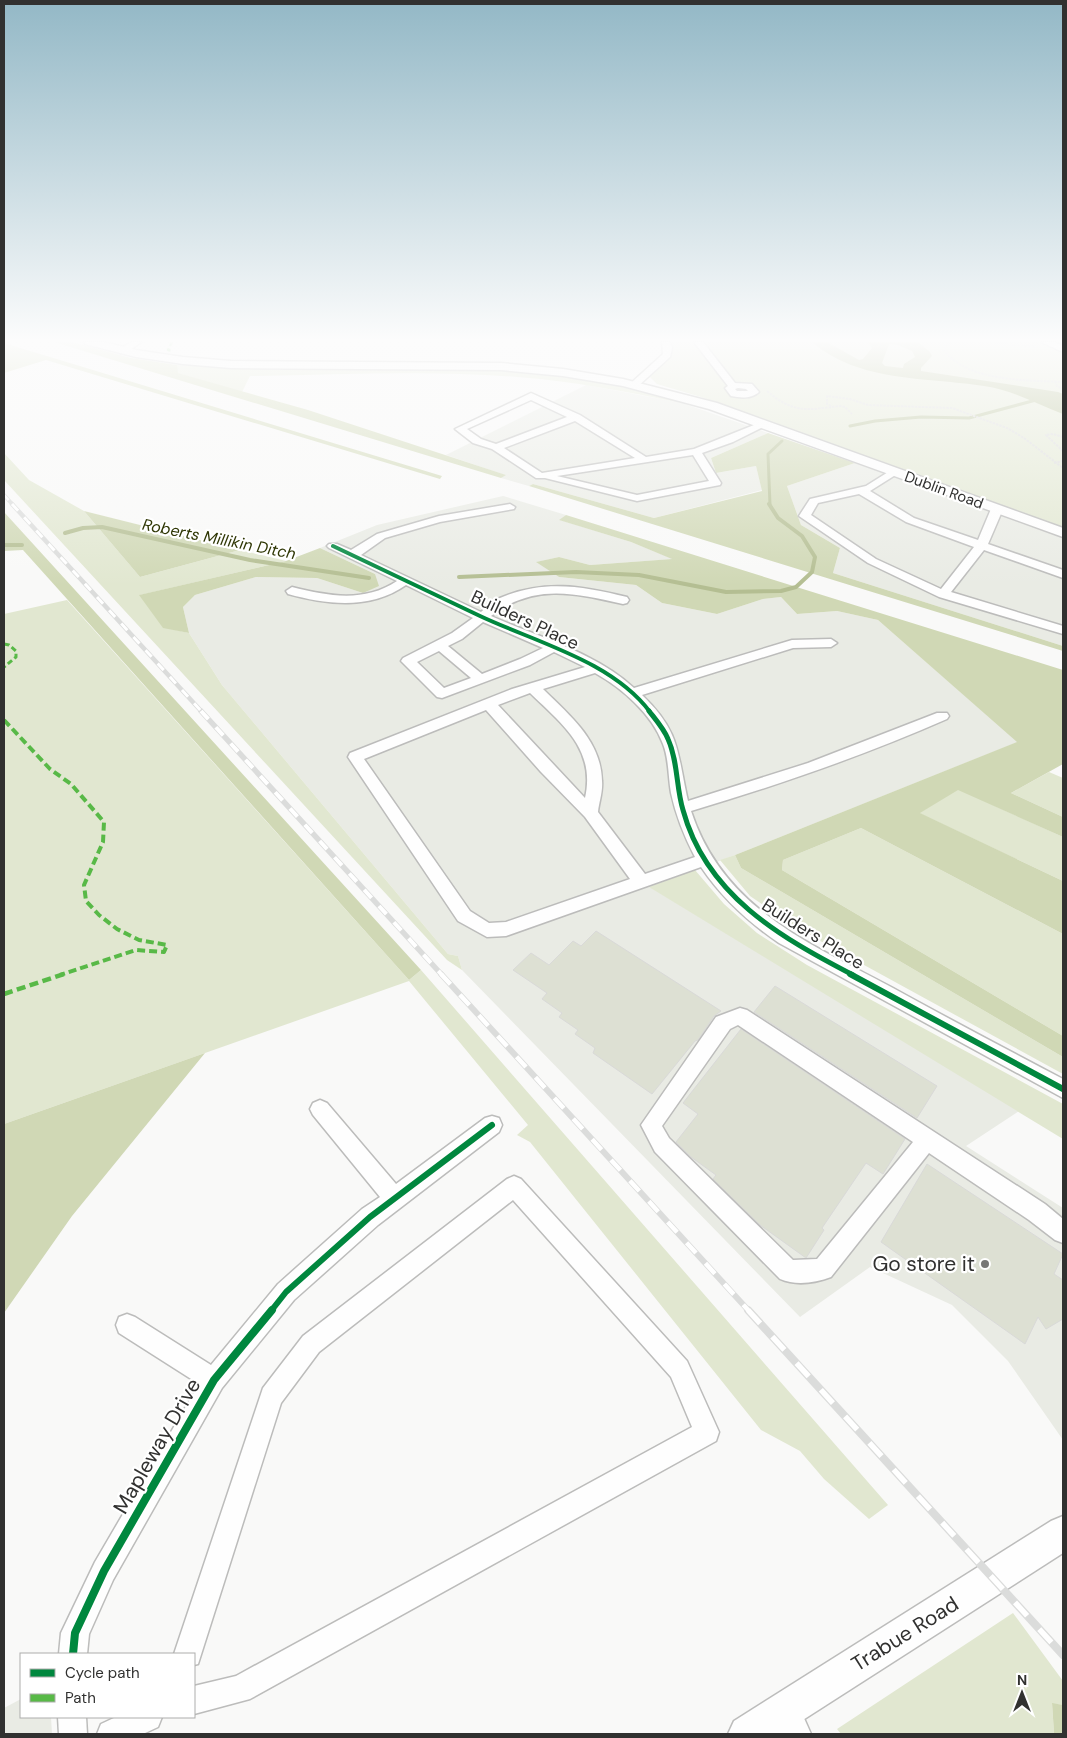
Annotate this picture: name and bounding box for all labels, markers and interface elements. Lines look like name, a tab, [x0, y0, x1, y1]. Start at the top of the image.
street label: Dublin Road	[902, 466, 986, 514]
water label: Roberts Millikin Ditch	[140, 514, 298, 564]
street label: Builders Place	[467, 585, 583, 655]
street label: Builders Place	[757, 893, 869, 975]
place label: Go store it	[872, 1250, 975, 1278]
marker: Go store it	[979, 1258, 991, 1270]
street label: Mapleway Drive	[107, 1373, 207, 1519]
street label: Trabue Road	[846, 1590, 964, 1678]
legend	[20, 1653, 195, 1718]
text: Cycle path	[65, 1663, 140, 1683]
north arrow	[997, 1668, 1047, 1718]
text: N	[1017, 1671, 1027, 1689]
text: Path	[65, 1688, 96, 1708]

